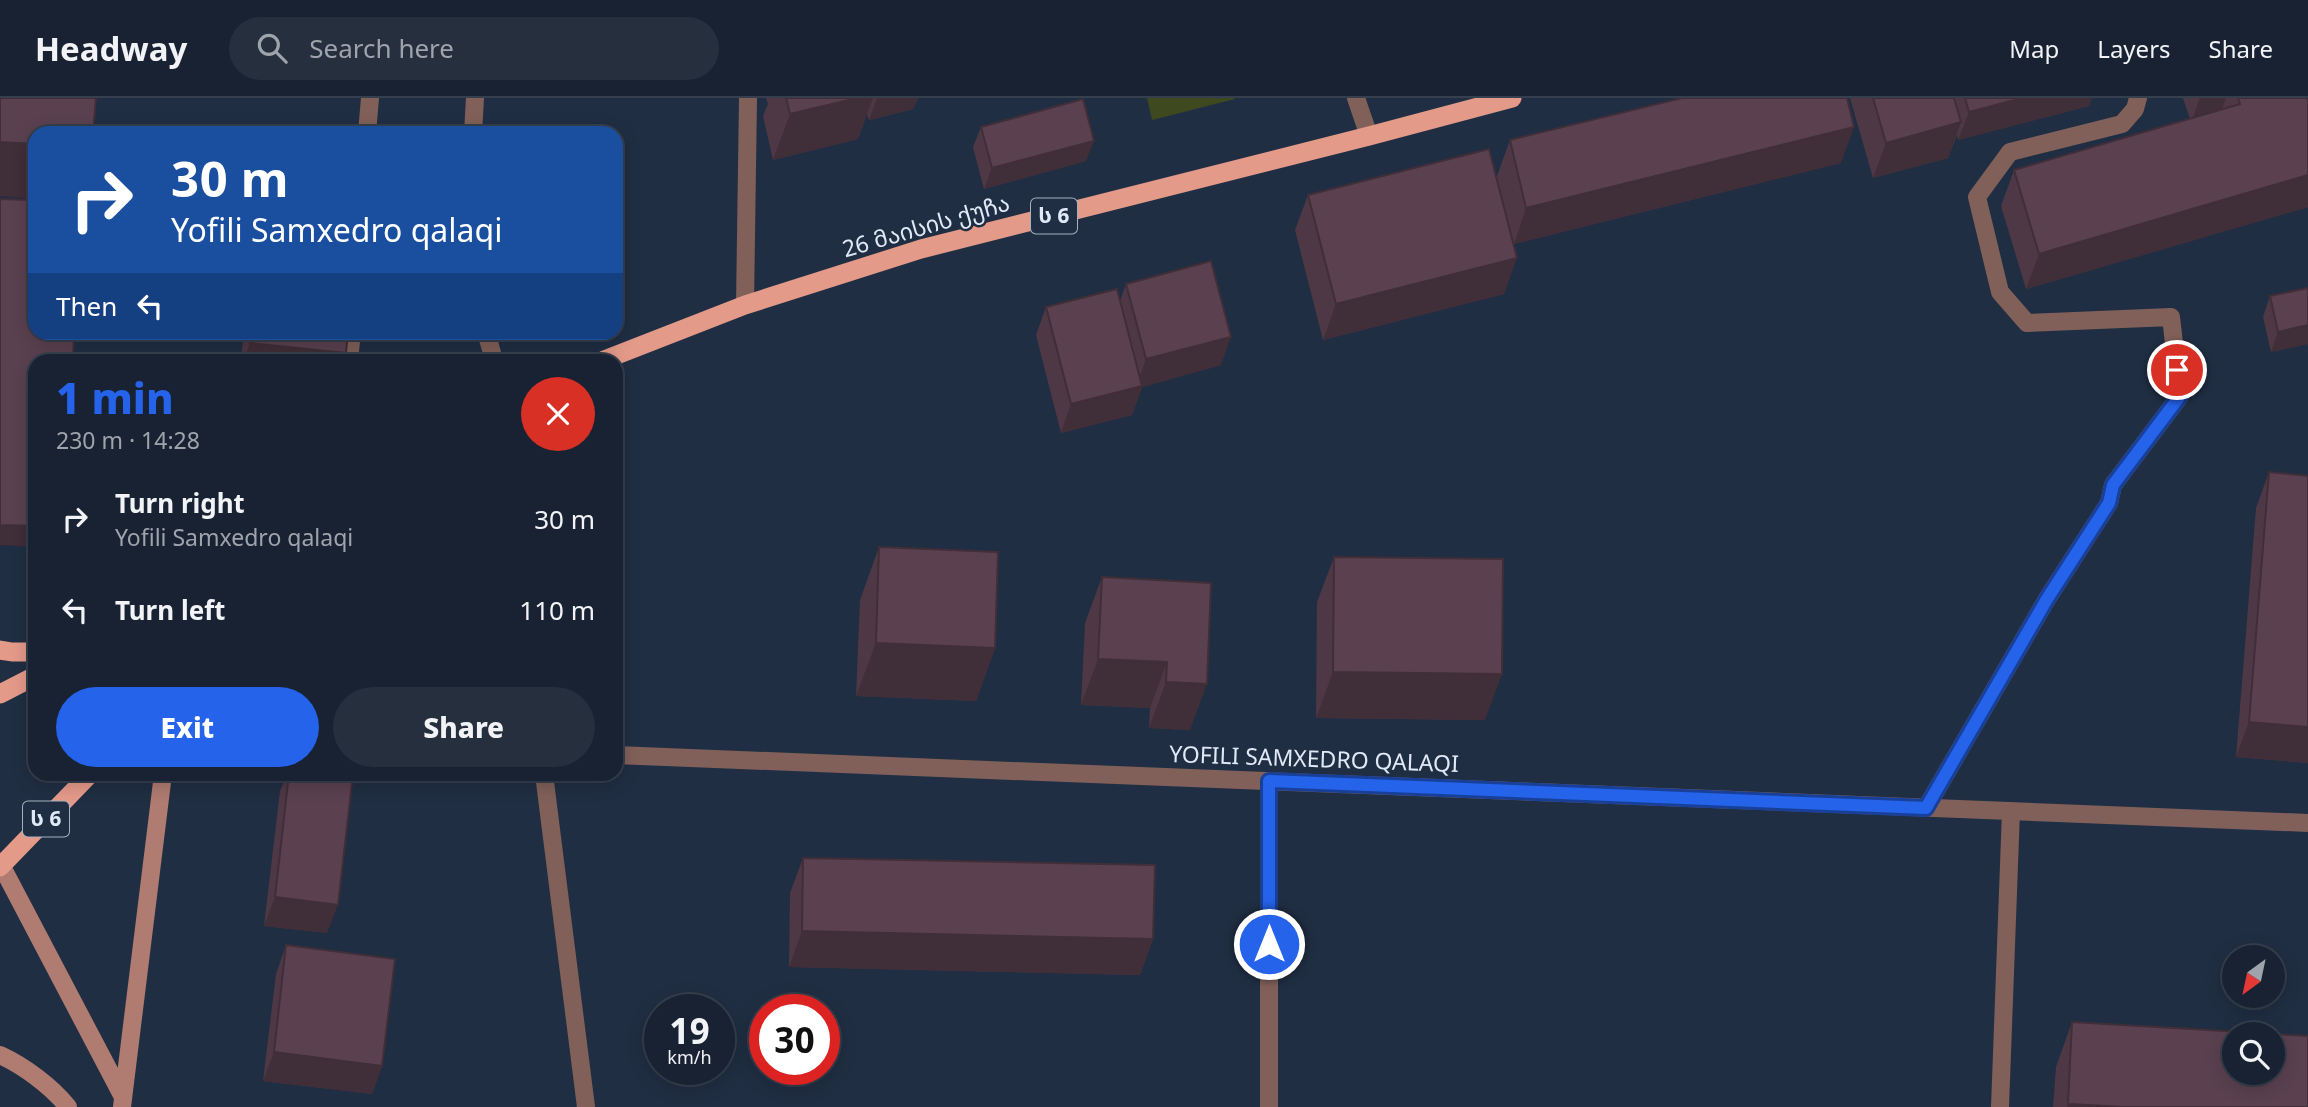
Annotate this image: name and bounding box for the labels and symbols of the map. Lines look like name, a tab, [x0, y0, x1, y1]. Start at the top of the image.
street label: 26 მაისის ქუჩა	[838, 186, 1013, 264]
road number: ს 6	[1031, 198, 1077, 234]
pin	[2147, 340, 2207, 400]
street label: YOFILI SAMXEDRO QALAQI	[1169, 737, 1459, 779]
road number: ს 6	[23, 802, 69, 836]
position arrow	[1232, 907, 1306, 981]
north arrow	[2222, 945, 2286, 1008]
speed limit sign: 30	[749, 994, 840, 1085]

